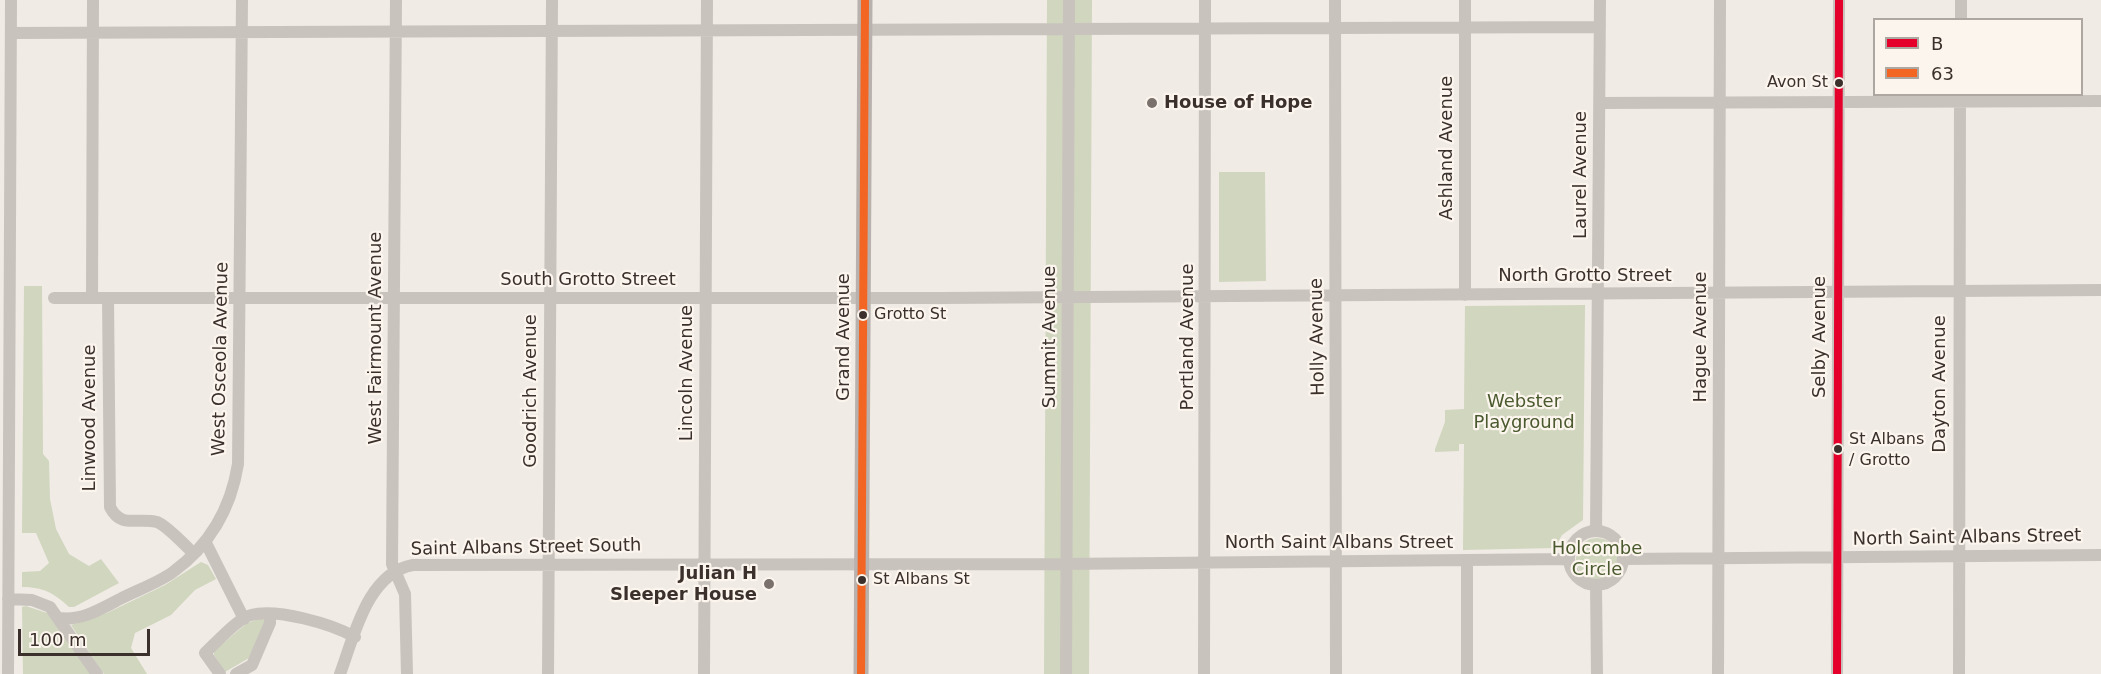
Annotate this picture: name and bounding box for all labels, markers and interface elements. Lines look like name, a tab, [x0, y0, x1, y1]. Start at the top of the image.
legend	[1873, 18, 2083, 96]
text: B	[1931, 33, 1943, 54]
text: 63	[1931, 63, 1954, 84]
place label: Avon St	[1767, 73, 1828, 93]
street label: Ashland Avenue	[1436, 76, 1458, 220]
marker: Avon St	[1833, 77, 1845, 89]
place label: House of Hope	[1164, 92, 1312, 114]
marker: House of Hope	[1145, 96, 1159, 110]
street label: Laurel Avenue	[1570, 111, 1592, 239]
street label: West Fairmount Avenue	[365, 232, 387, 444]
street label: West Osceola Avenue	[209, 262, 233, 456]
street label: Portland Avenue	[1177, 263, 1199, 411]
street label: North Grotto Street	[1498, 265, 1672, 287]
street label: Summit Avenue	[1039, 266, 1061, 408]
street label: South Grotto Street	[500, 269, 676, 291]
street label: Hague Avenue	[1690, 271, 1712, 403]
street label: Grand Avenue	[833, 273, 855, 401]
street label: Selby Avenue	[1809, 276, 1831, 398]
street label: Holly Avenue	[1306, 278, 1330, 396]
street label: Lincoln Avenue	[676, 305, 698, 441]
place label: Grotto St	[874, 305, 946, 325]
marker: Grotto St	[857, 309, 869, 321]
street label: Goodrich Avenue	[520, 314, 542, 468]
street label: Dayton Avenue	[1929, 315, 1951, 453]
street label: Linwood Avenue	[79, 344, 101, 492]
park label: Webster Playground	[1473, 391, 1575, 434]
place label: St Albans / Grotto	[1849, 430, 1924, 468]
marker: St Albans / Grotto	[1832, 443, 1844, 455]
street label: North Saint Albans Street	[1852, 525, 2082, 551]
street label: North Saint Albans Street	[1225, 532, 1453, 554]
street label: Saint Albans Street South	[411, 535, 641, 561]
park label: Holcombe Circle	[1552, 538, 1642, 580]
place label: Julian H Sleeper House	[610, 563, 757, 606]
place label: St Albans St	[873, 570, 970, 590]
marker: St Albans St	[856, 574, 868, 586]
marker: Julian H Sleeper House	[762, 577, 776, 591]
scale bar	[21, 617, 153, 655]
text: 100 m	[29, 629, 87, 650]

